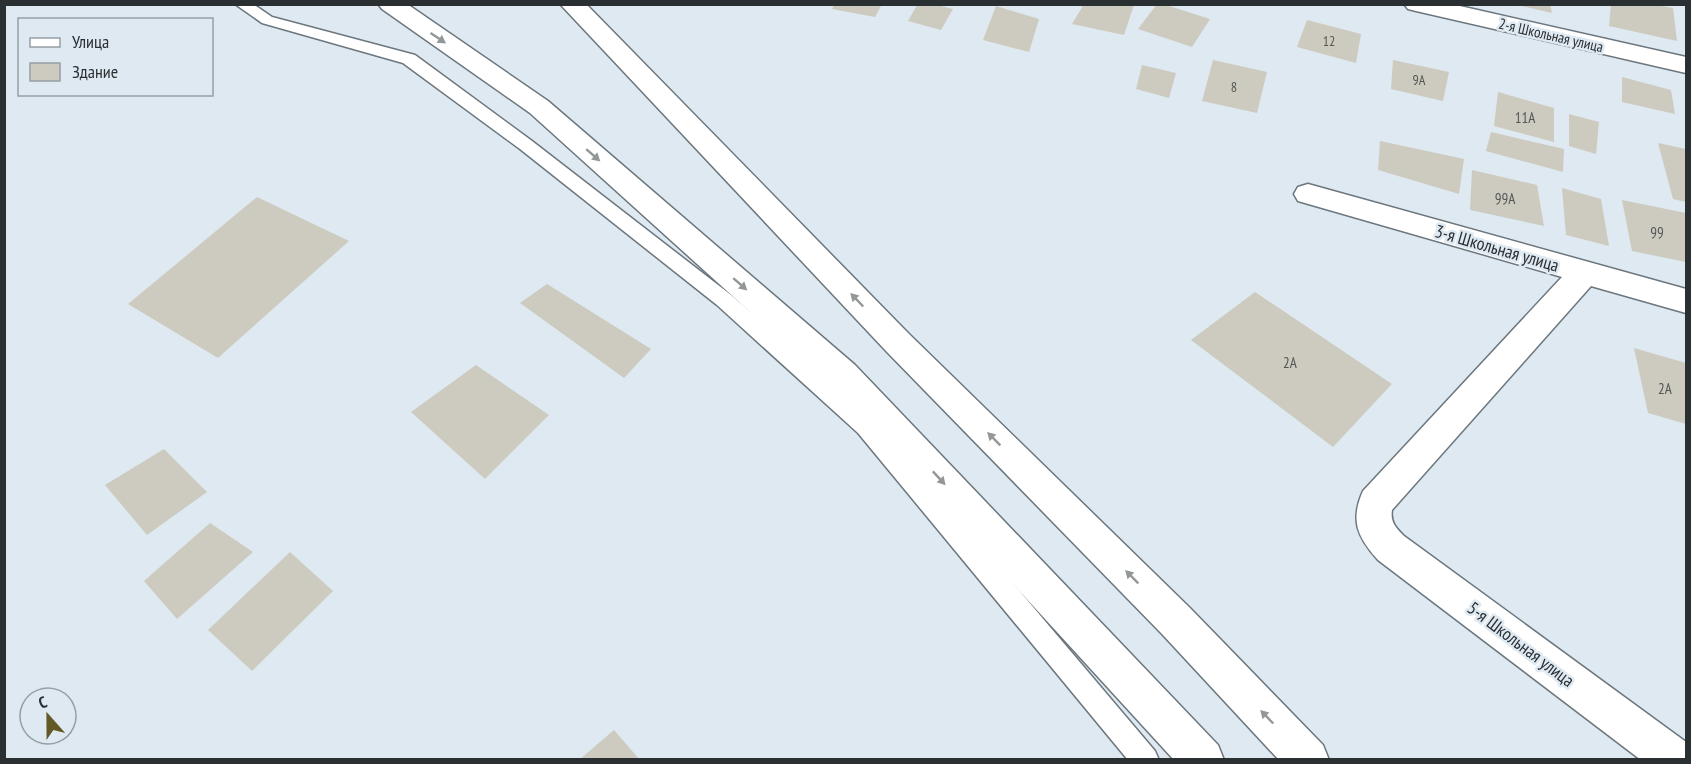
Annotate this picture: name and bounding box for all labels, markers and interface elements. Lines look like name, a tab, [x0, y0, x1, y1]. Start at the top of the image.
street label: 2-я Школьная улица	[1497, 14, 1605, 56]
legend	[18, 18, 213, 96]
text: Улица	[72, 30, 109, 53]
one-way arrow	[430, 32, 446, 43]
house number: 12	[1323, 32, 1335, 50]
text: Здание	[72, 60, 118, 83]
house number: 9А	[1413, 71, 1426, 89]
house number: 8	[1231, 78, 1237, 96]
house number: 11А	[1515, 108, 1536, 127]
one-way arrow	[585, 148, 600, 161]
house number: 99А	[1495, 189, 1516, 208]
street label: 3-я Школьная улица	[1432, 219, 1562, 277]
house number: 99	[1650, 223, 1664, 242]
one-way arrow	[732, 277, 747, 290]
one-way arrow	[851, 293, 865, 307]
house number: 2А	[1283, 353, 1298, 372]
house number: 2А	[1658, 379, 1673, 398]
one-way arrow	[988, 432, 1002, 446]
one-way arrow	[932, 470, 945, 485]
one-way arrow	[1125, 569, 1139, 584]
street label: 5-я Школьная улица	[1463, 596, 1579, 692]
north arrow	[18, 686, 78, 746]
text: С	[36, 691, 50, 713]
one-way arrow	[1261, 711, 1275, 725]

